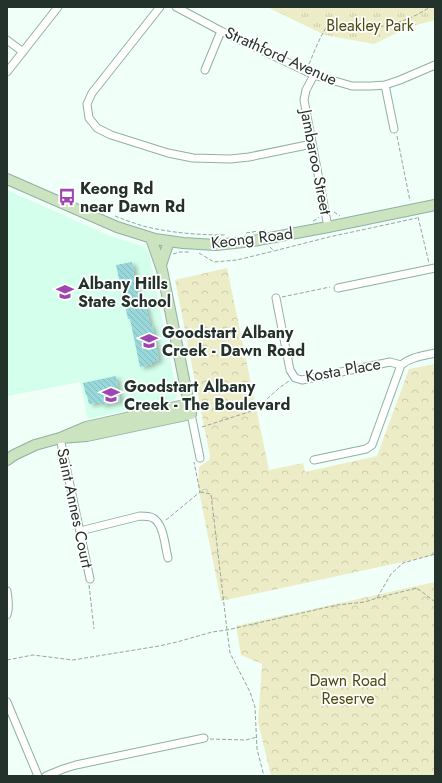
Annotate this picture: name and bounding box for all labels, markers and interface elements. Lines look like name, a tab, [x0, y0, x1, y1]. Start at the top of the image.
park label: Bleakley Park	[326, 14, 415, 37]
street label: Strathford Avenue	[221, 21, 341, 91]
street label: Jambaroo Street	[294, 106, 337, 217]
place label: Keong Rd near Dawn Rd	[80, 177, 185, 218]
bus stop icon: Keong Rd near Dawn Rd	[57, 187, 77, 207]
street label: Keong Road	[210, 222, 294, 254]
place label: Albany Hills State School	[77, 272, 171, 313]
school or university icon: Albany Hills State School	[55, 282, 75, 302]
place label: Goodstart Albany Creek - Dawn Road	[162, 321, 305, 362]
school or university icon: Goodstart Albany Creek - Dawn Road	[139, 331, 159, 351]
street label: Kosta Place	[304, 352, 382, 388]
place label: Goodstart Albany Creek - The Boulevard	[124, 375, 290, 416]
school or university icon: Goodstart Albany Creek - The Boulevard	[101, 385, 121, 405]
street label: Saint Annes Court	[51, 446, 99, 570]
park label: Dawn Road Reserve	[309, 669, 387, 710]

